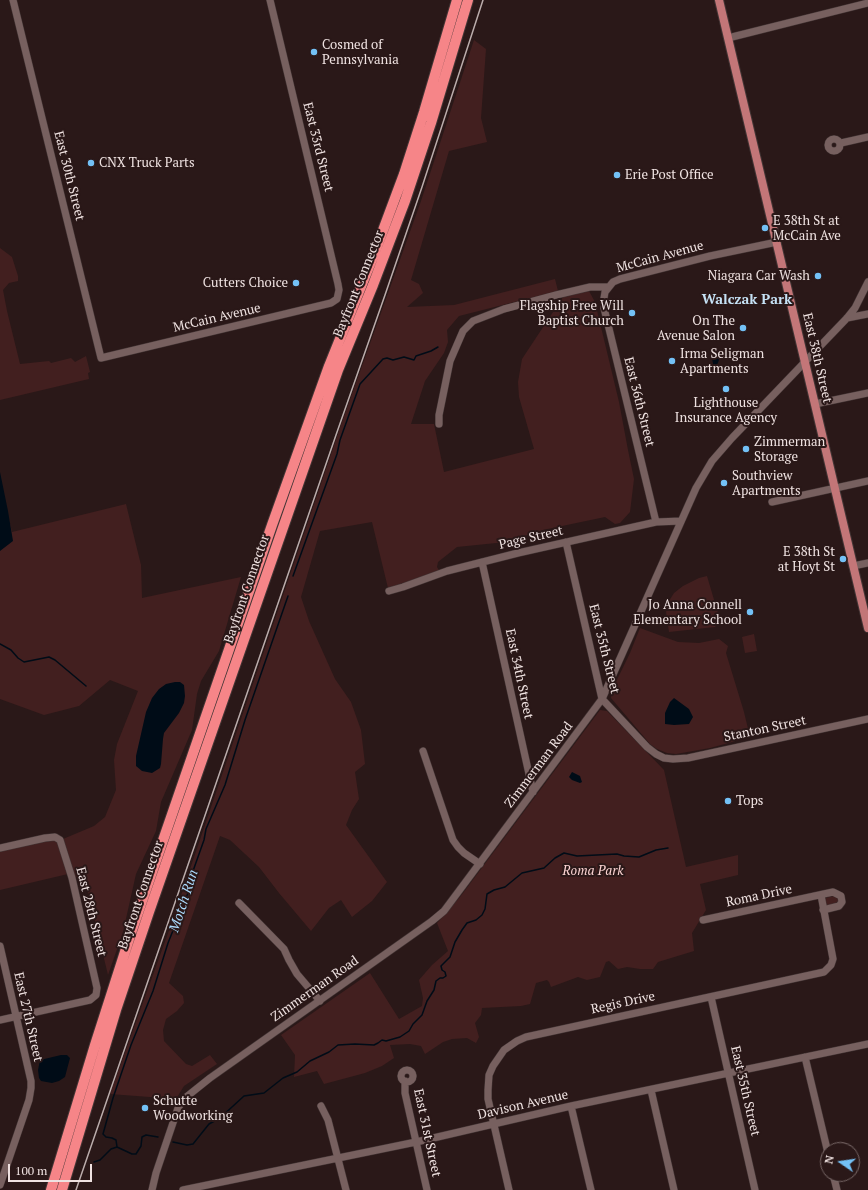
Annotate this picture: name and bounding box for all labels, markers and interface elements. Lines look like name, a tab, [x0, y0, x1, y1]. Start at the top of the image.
place label: Cosmed of Pennsylvania	[322, 37, 399, 68]
marker: Cosmed of Pennsylvania	[309, 47, 319, 57]
street label: East 33rd Street	[299, 101, 337, 193]
street label: East 30th Street	[50, 130, 88, 222]
place label: CNX Truck Parts	[99, 155, 195, 171]
marker: CNX Truck Parts	[86, 158, 96, 168]
place label: Erie Post Office	[625, 167, 714, 183]
marker: Erie Post Office	[612, 170, 622, 180]
place label: E 38th St at McCain Ave	[773, 213, 841, 244]
marker: E 38th St at McCain Ave	[760, 223, 770, 233]
street label: Bayfront Connector	[330, 228, 388, 340]
street label: McCain Avenue	[615, 238, 705, 276]
place label: Niagara Car Wash	[708, 268, 810, 284]
marker: Niagara Car Wash	[813, 271, 823, 281]
place label: Cutters Choice	[203, 275, 288, 291]
marker: Cutters Choice	[291, 278, 301, 288]
district label: Walczak Park	[702, 292, 792, 308]
place label: Flagship Free Will Baptist Church	[520, 298, 624, 329]
street label: McCain Avenue	[172, 300, 262, 336]
marker: Flagship Free Will Baptist Church	[627, 308, 637, 318]
street label: East 38th Street	[799, 311, 835, 405]
place label: On The Avenue Salon	[657, 313, 735, 344]
marker: On The Avenue Salon	[738, 323, 748, 333]
place label: Irma Seligman Apartments	[680, 346, 764, 377]
street label: East 36th Street	[620, 356, 658, 448]
marker: Irma Seligman Apartments	[667, 356, 677, 366]
marker: Lighthouse Insurance Agency	[721, 384, 731, 394]
place label: Lighthouse Insurance Agency	[675, 395, 777, 426]
place label: Zimmerman Storage	[754, 434, 825, 465]
marker: Zimmerman Storage	[741, 444, 751, 454]
place label: Southview Apartments	[732, 468, 801, 499]
marker: Southview Apartments	[719, 478, 729, 488]
street label: Page Street	[497, 523, 565, 553]
street label: Bayfront Connector	[221, 533, 273, 645]
place label: E 38th St at Hoyt St	[778, 544, 835, 575]
marker: E 38th St at Hoyt St	[838, 554, 848, 564]
place label: Jo Anna Connell Elementary School	[633, 597, 742, 628]
street label: East 35th Street	[585, 603, 623, 695]
marker: Jo Anna Connell Elementary School	[745, 607, 755, 617]
street label: East 34th Street	[502, 627, 536, 721]
street label: Stanton Street	[722, 713, 808, 745]
street label: Zimmerman Road	[502, 719, 576, 811]
place label: Tops	[736, 793, 763, 809]
marker: Tops	[723, 796, 733, 806]
street label: Bayfront Connector	[115, 839, 167, 951]
park label: Roma Park	[563, 863, 623, 879]
street label: East 28th Street	[72, 866, 110, 958]
water label: Motch Run	[166, 868, 202, 934]
street label: Roma Drive	[725, 881, 793, 911]
street label: Zimmerman Road	[268, 953, 362, 1025]
street label: East 27th Street	[10, 971, 46, 1063]
street label: Regis Drive	[590, 989, 656, 1017]
street label: East 35th Street	[727, 1044, 763, 1138]
street label: East 31st Street	[410, 1087, 444, 1179]
street label: Davison Avenue	[476, 1087, 570, 1123]
place label: Schutte Woodworking	[153, 1093, 233, 1124]
marker: Schutte Woodworking	[140, 1103, 150, 1113]
north arrow	[820, 1142, 860, 1182]
text: N	[822, 1154, 837, 1165]
scale bar	[10, 1156, 94, 1182]
text: 100 m	[15, 1163, 47, 1178]

